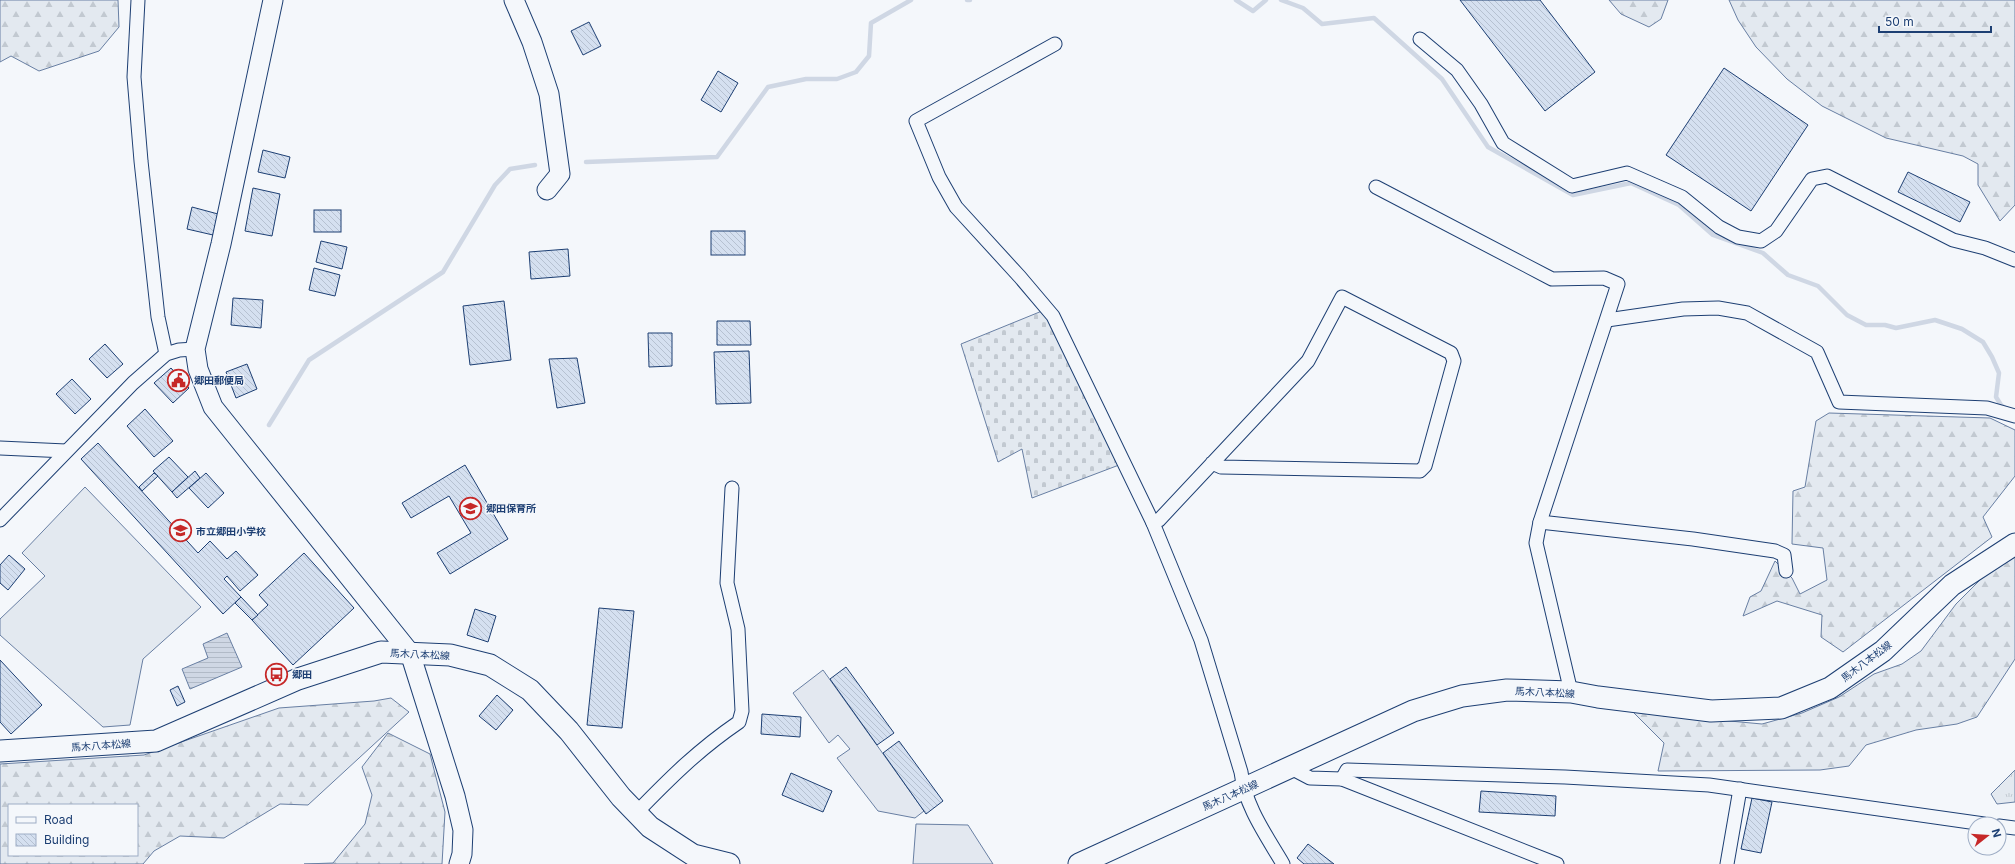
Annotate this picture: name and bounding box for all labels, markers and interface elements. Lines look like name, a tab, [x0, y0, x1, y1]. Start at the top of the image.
scale bar	[1879, 8, 1991, 34]
text: 50 m	[1885, 14, 1914, 29]
public building icon: 郷田郵便局	[166, 367, 192, 393]
place label: 郷田郵便局	[194, 374, 244, 386]
school or university icon: 郷田保育所	[457, 495, 483, 521]
place label: 郷田保育所	[486, 502, 536, 514]
school or university icon: 市立郷田小学校	[167, 518, 193, 544]
place label: 市立郷田小学校	[196, 525, 266, 537]
street label: 馬木八本松線	[1838, 638, 1894, 684]
street label: 馬木八本松線	[390, 646, 450, 662]
bus stop icon: 郷田	[264, 661, 290, 687]
place label: 郷田	[292, 668, 312, 680]
street label: 馬木八本松線	[1515, 684, 1575, 700]
street label: 馬木八本松線	[71, 737, 131, 753]
street label: 馬木八本松線	[1200, 777, 1260, 813]
legend	[8, 804, 138, 856]
text: Road	[44, 812, 73, 827]
north arrow	[1967, 816, 2007, 856]
text: N	[1989, 827, 2004, 839]
text: Building	[44, 832, 89, 847]

